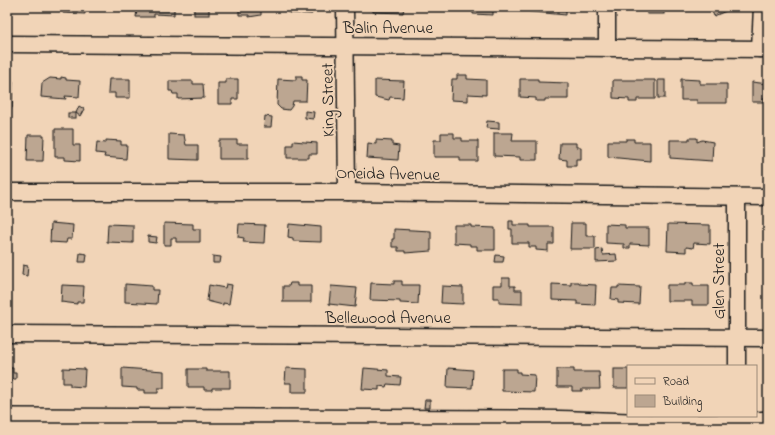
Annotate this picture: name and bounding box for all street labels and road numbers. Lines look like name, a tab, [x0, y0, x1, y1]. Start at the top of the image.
street label: Balin Avenue	[342, 16, 433, 41]
street label: King Street	[315, 62, 344, 137]
street label: Oneida Avenue	[336, 161, 441, 188]
street label: Glen Street	[707, 242, 732, 319]
street label: Bellewood Avenue	[324, 306, 451, 331]

